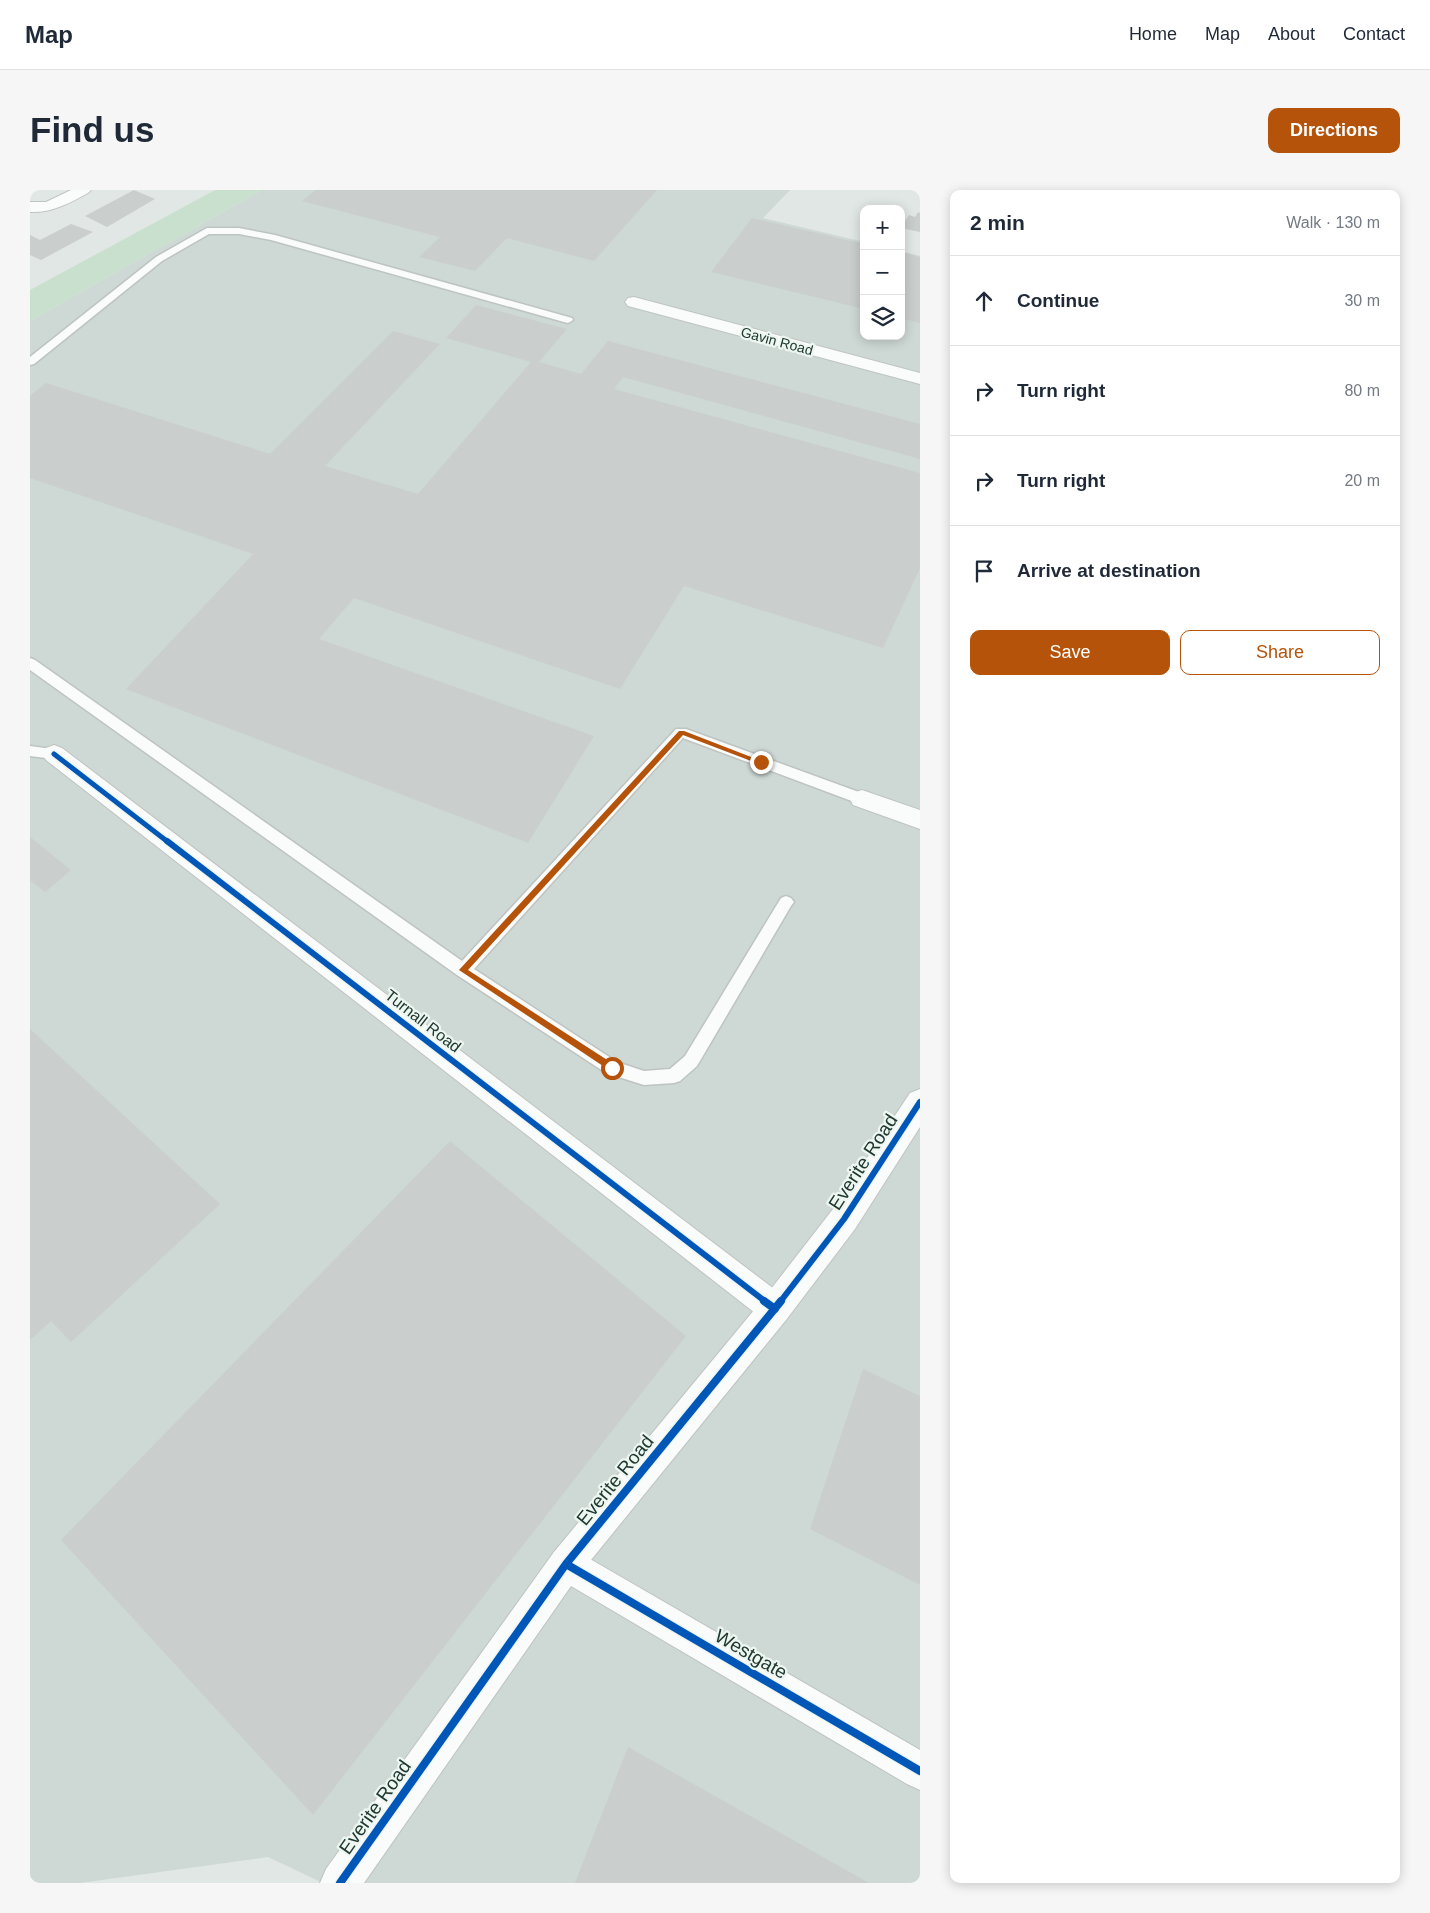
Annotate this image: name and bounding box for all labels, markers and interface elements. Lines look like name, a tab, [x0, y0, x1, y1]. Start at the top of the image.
text: Map	[25, 21, 73, 48]
text: Home	[1129, 24, 1177, 44]
text: Map	[1205, 24, 1240, 44]
text: About	[1268, 24, 1315, 44]
text: Contact	[1343, 24, 1405, 44]
button: Directions	[1268, 108, 1400, 153]
text: Find us	[30, 110, 154, 149]
map controls	[860, 205, 905, 340]
button: +	[860, 205, 905, 250]
text: 2 min	[970, 211, 1025, 234]
text: Walk · 130 m	[1286, 214, 1380, 231]
button: −	[860, 250, 905, 295]
icon: ahead	[970, 287, 998, 315]
text: Continue	[1017, 290, 1099, 311]
text: 30 m	[1344, 292, 1380, 309]
button: layers	[860, 295, 905, 340]
street label: Gavin Road	[739, 324, 815, 358]
icon: right	[970, 377, 998, 405]
text: Turn right	[1017, 380, 1105, 401]
text: 80 m	[1344, 382, 1380, 399]
icon: right	[970, 467, 998, 495]
text: Turn right	[1017, 470, 1105, 491]
text: 20 m	[1344, 472, 1380, 489]
icon: arrive	[970, 557, 998, 585]
text: Arrive at destination	[1017, 560, 1201, 581]
button: Save	[970, 630, 1170, 675]
button: Share	[1180, 630, 1380, 675]
route end	[750, 751, 773, 774]
street label: Turnall Road	[382, 986, 464, 1056]
route start	[601, 1057, 624, 1080]
street label: Everite Road	[824, 1110, 902, 1214]
street label: Everite Road	[572, 1431, 658, 1529]
street label: Westgate	[711, 1625, 791, 1683]
street label: Everite Road	[335, 1756, 415, 1858]

